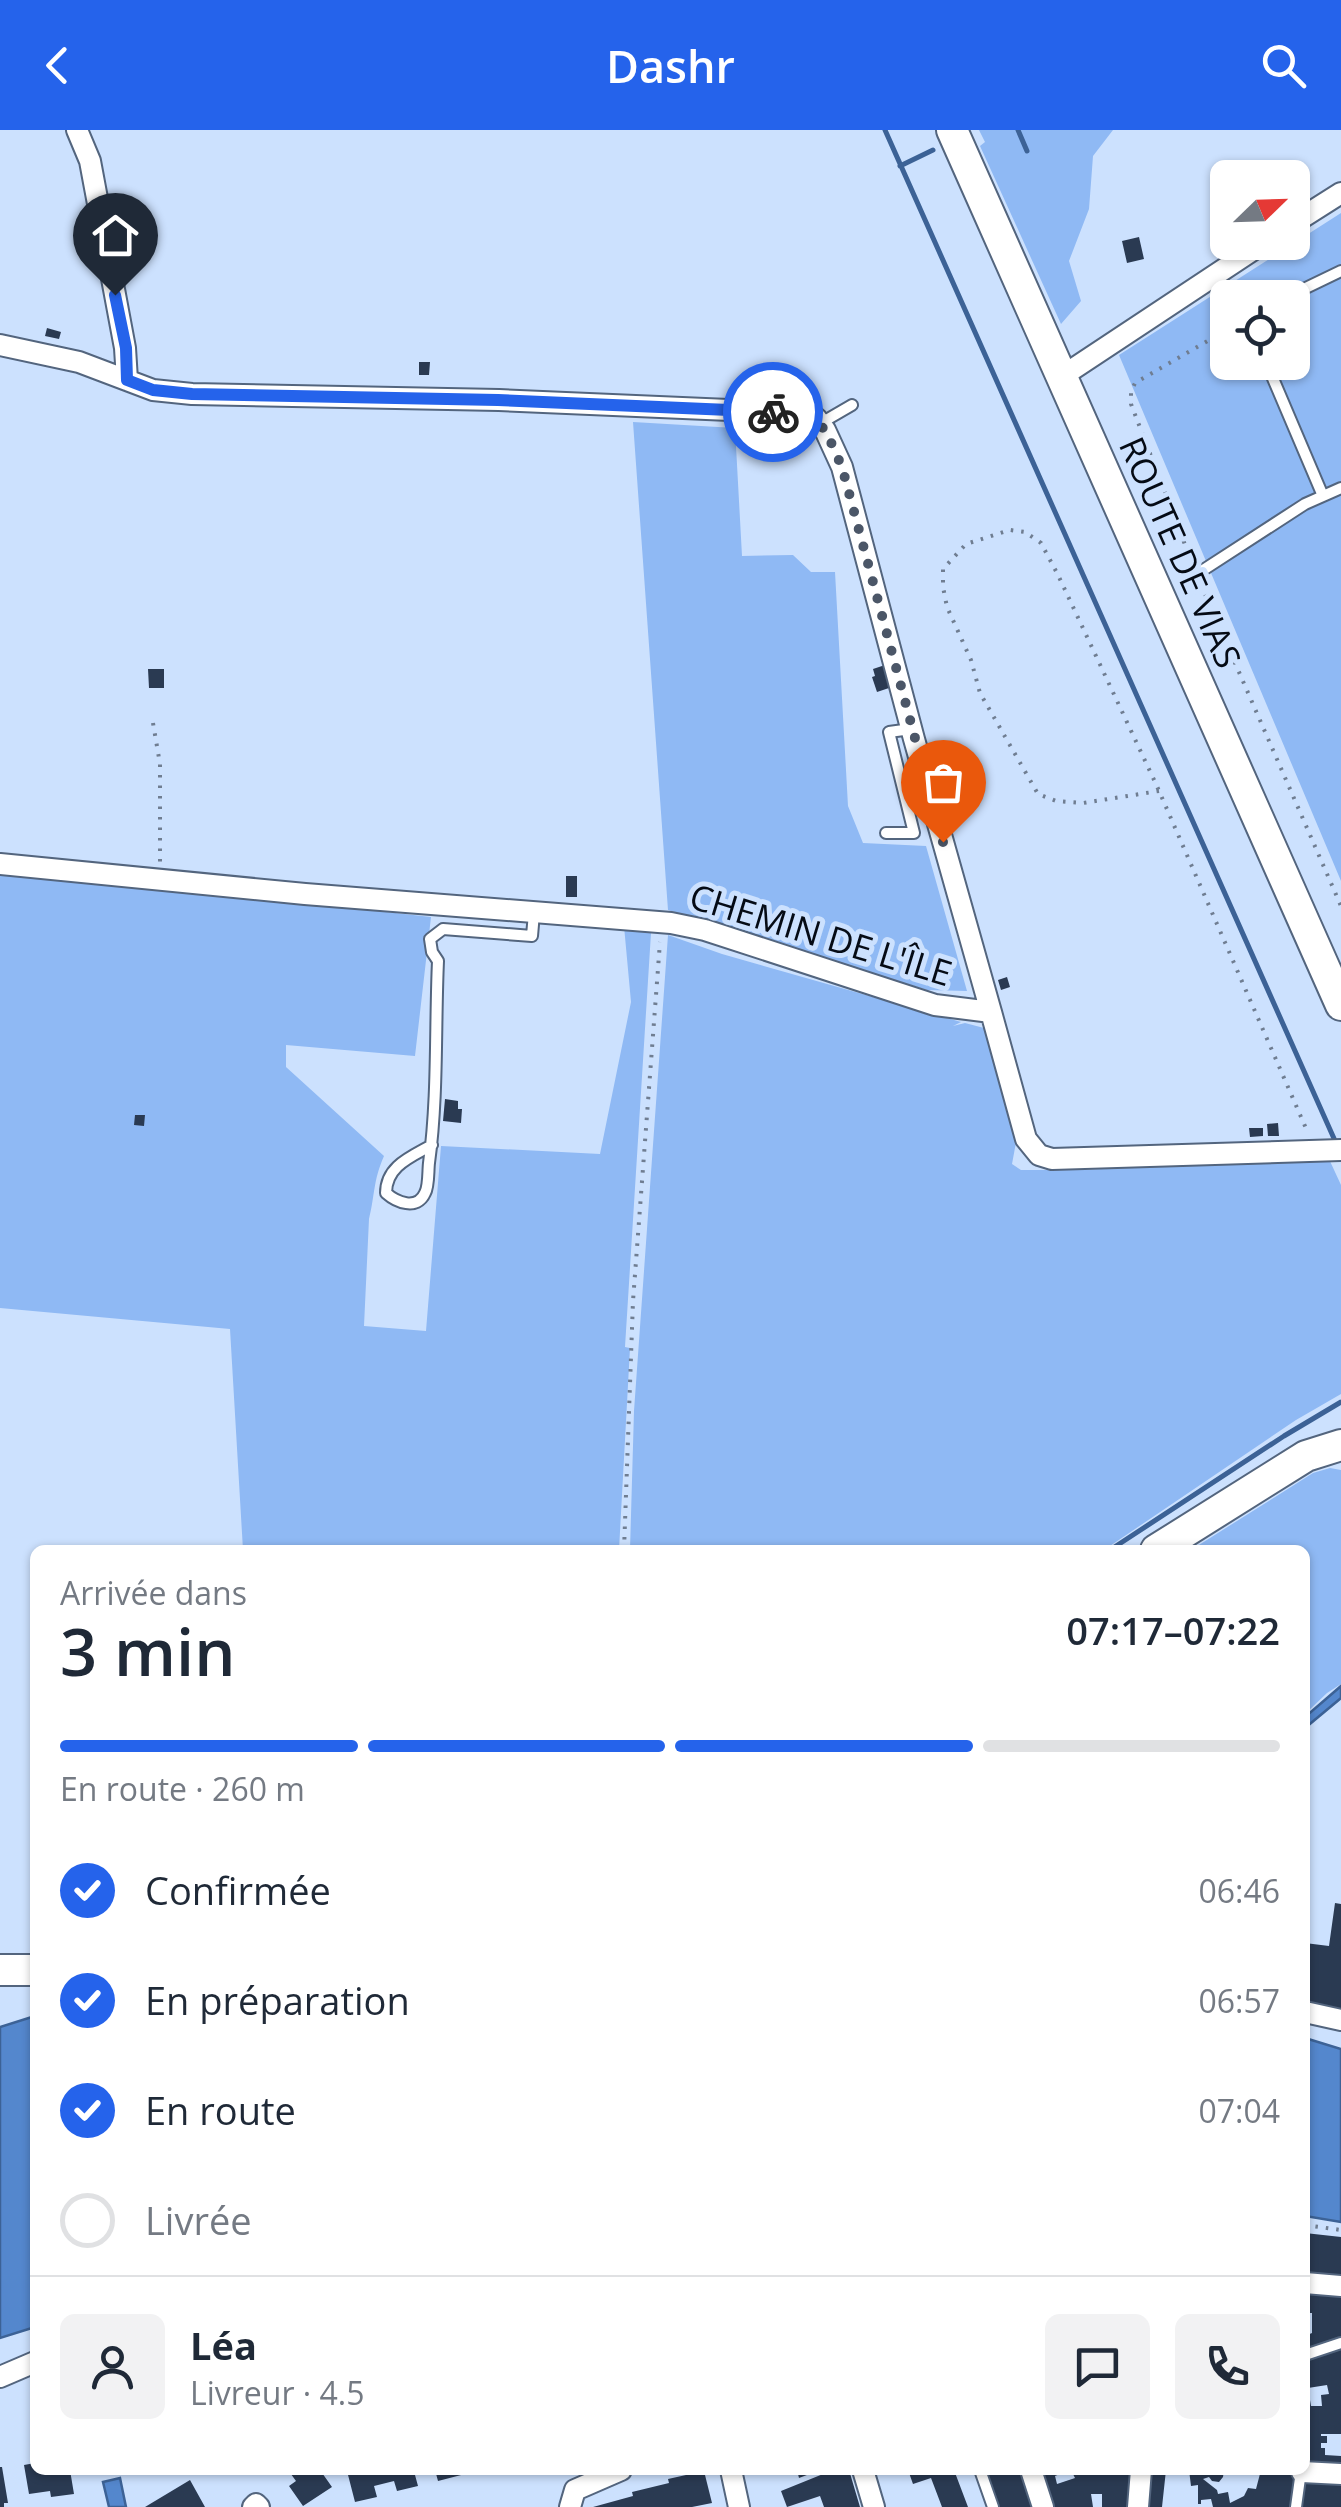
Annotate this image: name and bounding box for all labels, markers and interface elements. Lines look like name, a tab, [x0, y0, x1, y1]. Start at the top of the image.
text: Dashr	[606, 35, 735, 96]
icon: back	[30, 38, 85, 93]
icon: search	[1256, 38, 1311, 93]
north arrow	[1210, 160, 1310, 260]
map controls	[1210, 160, 1310, 380]
pin	[73, 193, 158, 296]
icon: home	[88, 208, 143, 263]
button: locate	[1210, 280, 1310, 380]
courier	[723, 362, 823, 462]
icon: bike	[746, 385, 801, 440]
street label: ROUTE DE VIAS	[1109, 429, 1253, 675]
pin	[901, 740, 986, 843]
icon: bag	[916, 755, 971, 810]
street label: CHEMIN DE L'ÎLE	[684, 872, 958, 996]
text: Arrivée dans	[60, 1571, 247, 1614]
text: 07:17–07:22	[1066, 1604, 1280, 1656]
text: 3 min	[60, 1607, 235, 1695]
text: En route · 260 m	[60, 1767, 305, 1810]
icon: check	[60, 1863, 115, 1918]
text: Confirmée	[145, 1864, 331, 1916]
text: 06:46	[1198, 1869, 1280, 1912]
icon: check	[60, 1973, 115, 2028]
text: En préparation	[145, 1974, 410, 2026]
text: 06:57	[1198, 1979, 1280, 2022]
icon: check	[60, 2083, 115, 2138]
text: En route	[145, 2084, 296, 2136]
text: 07:04	[1198, 2089, 1280, 2132]
text: Livrée	[145, 2194, 252, 2246]
button: person	[60, 2314, 165, 2419]
button: chat	[1045, 2314, 1150, 2419]
button: phone	[1175, 2314, 1280, 2419]
text: Léa	[190, 2319, 257, 2371]
text: Livreur · 4.5	[190, 2371, 365, 2414]

